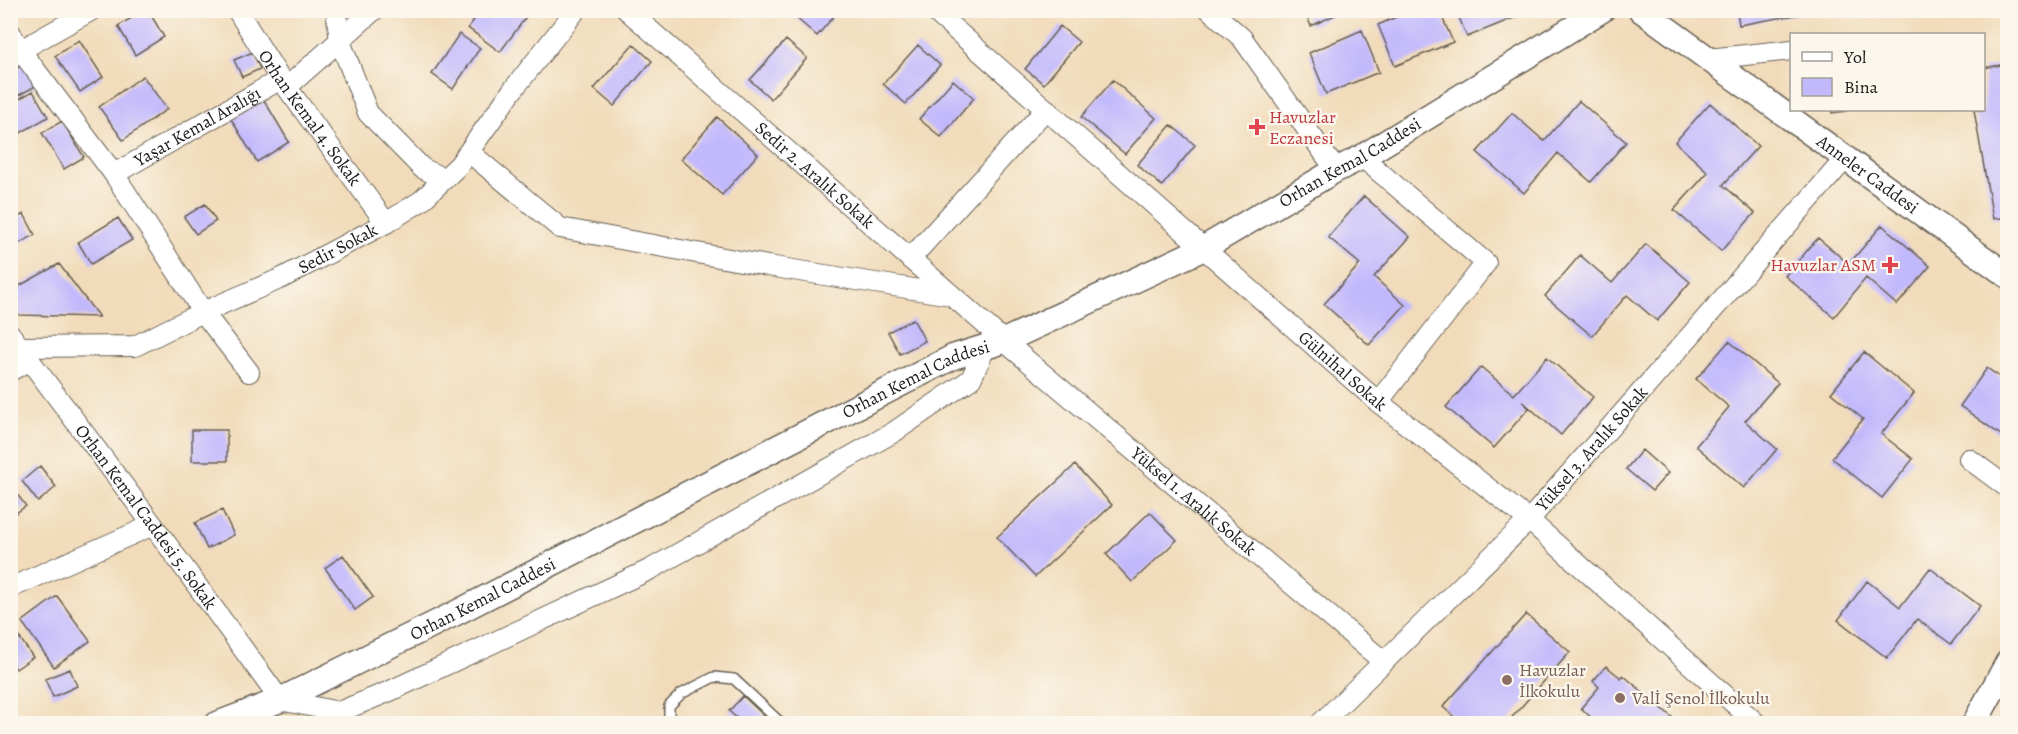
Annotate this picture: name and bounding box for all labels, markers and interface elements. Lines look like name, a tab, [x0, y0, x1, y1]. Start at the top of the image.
legend	[1790, 33, 1985, 111]
street label: Orhan Kemal 4. Sokak	[253, 45, 367, 191]
text: Yol	[1843, 45, 1867, 69]
text: Bina	[1844, 75, 1879, 99]
street label: Yaşar Kemal Aralığı	[129, 81, 265, 173]
place label: Havuzlar Eczanesi	[1269, 105, 1336, 150]
street label: Orhan Kemal Caddesi	[1274, 112, 1425, 213]
street label: Sedir 2. Aralık Sokak	[750, 116, 880, 234]
marker: Havuzlar Eczanesi	[1250, 120, 1264, 134]
street label: Anneler Caddesi	[1811, 129, 1923, 219]
street label: Sedir Sokak	[294, 218, 382, 279]
place label: Havuzlar ASM	[1770, 253, 1876, 277]
marker: Havuzlar ASM	[1881, 256, 1899, 274]
street label: Gülnihal Sokak	[1293, 325, 1392, 417]
street label: Orhan Kemal Caddesi	[838, 334, 992, 424]
street label: Yüksel 3. Aralık Sokak	[1530, 381, 1653, 517]
street label: Orhan Kemal Caddesi 5. Sokak	[70, 419, 222, 614]
street label: Yüksel 1. Aralık Sokak	[1125, 441, 1262, 561]
street label: Orhan Kemal Caddesi	[406, 552, 560, 646]
place label: Havuzlar İlkokulu	[1519, 658, 1586, 703]
marker: Havuzlar İlkokulu	[1500, 673, 1514, 687]
place label: Valİ Şenol İlkokulu	[1631, 686, 1770, 710]
marker: Valİ Şenol İlkokulu	[1613, 691, 1627, 705]

